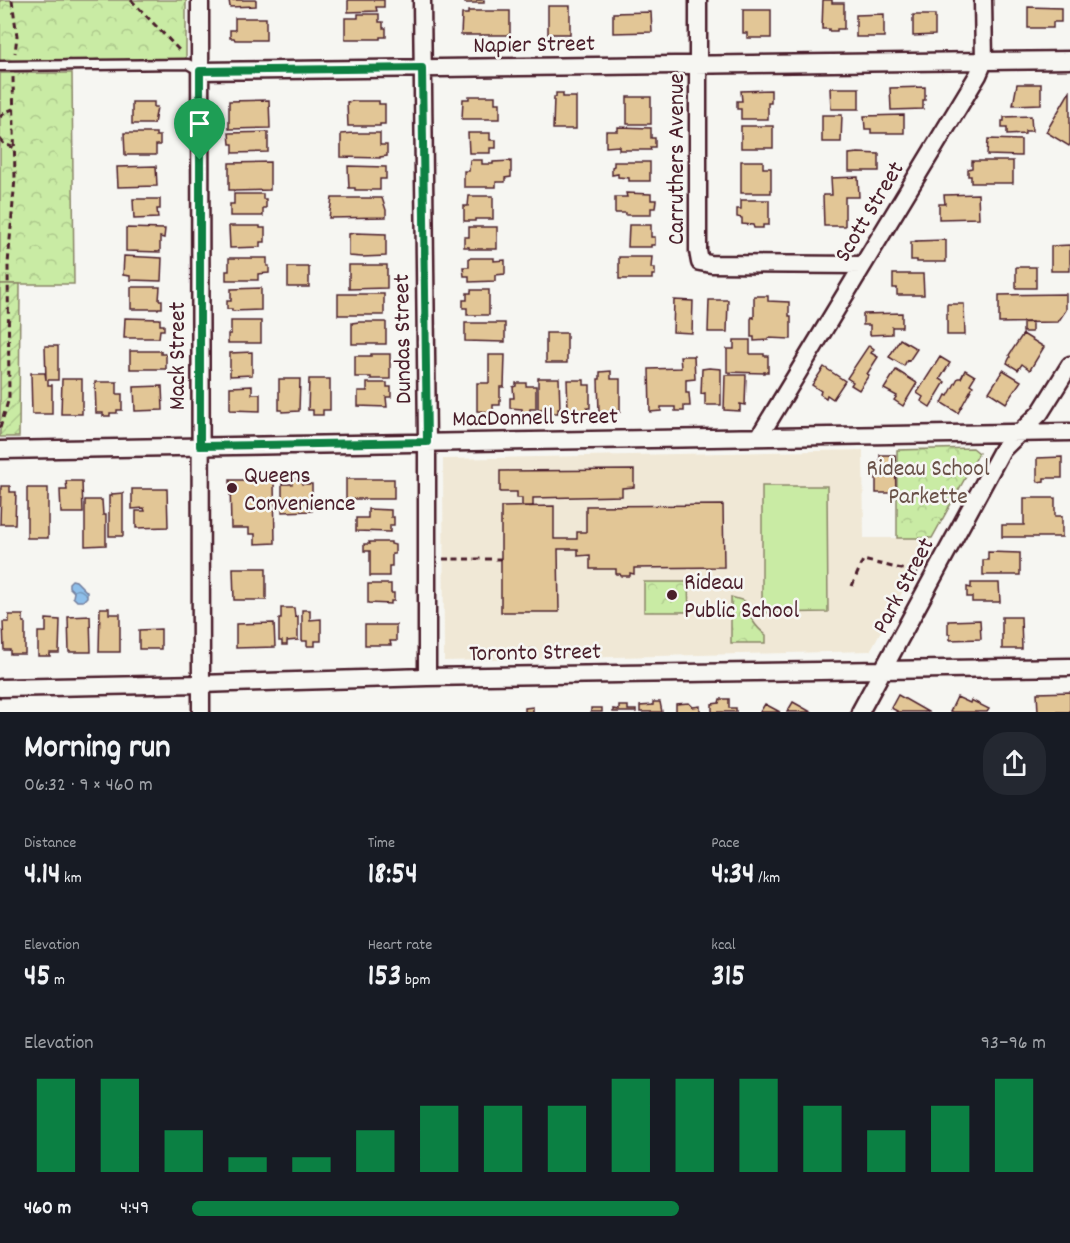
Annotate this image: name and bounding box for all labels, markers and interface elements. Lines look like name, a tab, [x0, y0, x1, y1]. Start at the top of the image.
street label: Napier Street	[473, 28, 595, 64]
street label: Carruthers Avenue	[661, 73, 695, 245]
pin	[174, 98, 225, 160]
icon: arrive	[183, 107, 216, 140]
street label: Scott Street	[827, 155, 914, 269]
street label: Dundas Street	[386, 273, 422, 404]
street label: Mack Street	[162, 302, 196, 410]
street label: MacDonnell Street	[452, 401, 618, 437]
park label: Rideau School Parkette	[866, 453, 990, 515]
place label: Queens Convenience	[244, 460, 356, 522]
marker: Queens Convenience	[225, 481, 239, 495]
street label: Park Street	[865, 532, 944, 641]
place label: Rideau Public School	[684, 567, 799, 629]
marker: Rideau Public School	[665, 588, 679, 602]
street label: Toronto Street	[469, 636, 602, 672]
text: Morning run	[24, 726, 171, 773]
button: share	[983, 732, 1046, 795]
text: 06:32 · 9 × 460 m	[24, 772, 153, 800]
text: Distance	[24, 832, 76, 855]
text: Time	[368, 832, 395, 855]
text: Pace	[711, 832, 740, 855]
text: 4.14	[24, 855, 60, 898]
text: 18:54	[368, 855, 418, 898]
text: 4:34	[711, 855, 755, 898]
text: km	[60, 867, 82, 890]
text: /km	[755, 867, 780, 890]
text: Elevation	[24, 934, 80, 957]
text: Heart rate	[368, 934, 432, 957]
text: kcal	[711, 934, 736, 957]
text: 45	[24, 957, 50, 1000]
text: 153	[368, 957, 401, 1000]
text: 315	[711, 957, 745, 1000]
text: m	[50, 969, 65, 992]
text: bpm	[401, 969, 430, 992]
text: Elevation	[24, 1030, 94, 1058]
text: 93–96 m	[981, 1030, 1046, 1058]
text: 460 m	[24, 1195, 71, 1223]
text: 4:49	[120, 1195, 149, 1223]

